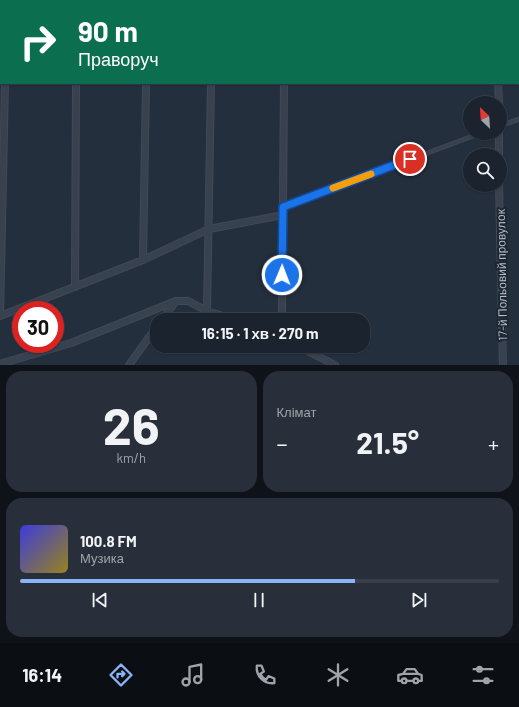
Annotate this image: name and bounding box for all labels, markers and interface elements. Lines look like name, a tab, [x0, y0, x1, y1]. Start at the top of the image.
text: 90 m	[78, 14, 138, 48]
icon: right	[12, 16, 64, 68]
text: Праворуч	[78, 48, 159, 70]
north arrow	[463, 96, 507, 140]
map controls	[463, 96, 507, 192]
pin	[393, 142, 427, 176]
icon: arrive	[399, 148, 421, 170]
button: search	[463, 148, 507, 192]
street label: 17-й Польовий провулок	[493, 208, 510, 341]
position arrow	[261, 254, 303, 296]
speed limit sign: 30	[12, 301, 64, 353]
text: 16:15 · 1 хв · 270 m	[201, 324, 319, 342]
text: 26	[103, 393, 160, 455]
text: Клімат	[277, 404, 316, 420]
text: 21.5°	[356, 424, 419, 460]
text: −	[277, 430, 288, 456]
text: +	[488, 430, 499, 456]
text: km/h	[117, 450, 146, 466]
text: 100.8 FM	[80, 532, 137, 550]
text: Музика	[80, 550, 124, 566]
icon: previous	[89, 589, 111, 611]
icon: pause	[248, 589, 270, 611]
icon: next	[408, 589, 430, 611]
icon: directions	[107, 661, 135, 689]
icon: music	[179, 661, 207, 689]
icon: phone	[251, 661, 279, 689]
icon: climate	[324, 661, 352, 689]
icon: car	[396, 661, 424, 689]
icon: filters	[469, 661, 497, 689]
text: 16:14	[22, 664, 62, 686]

